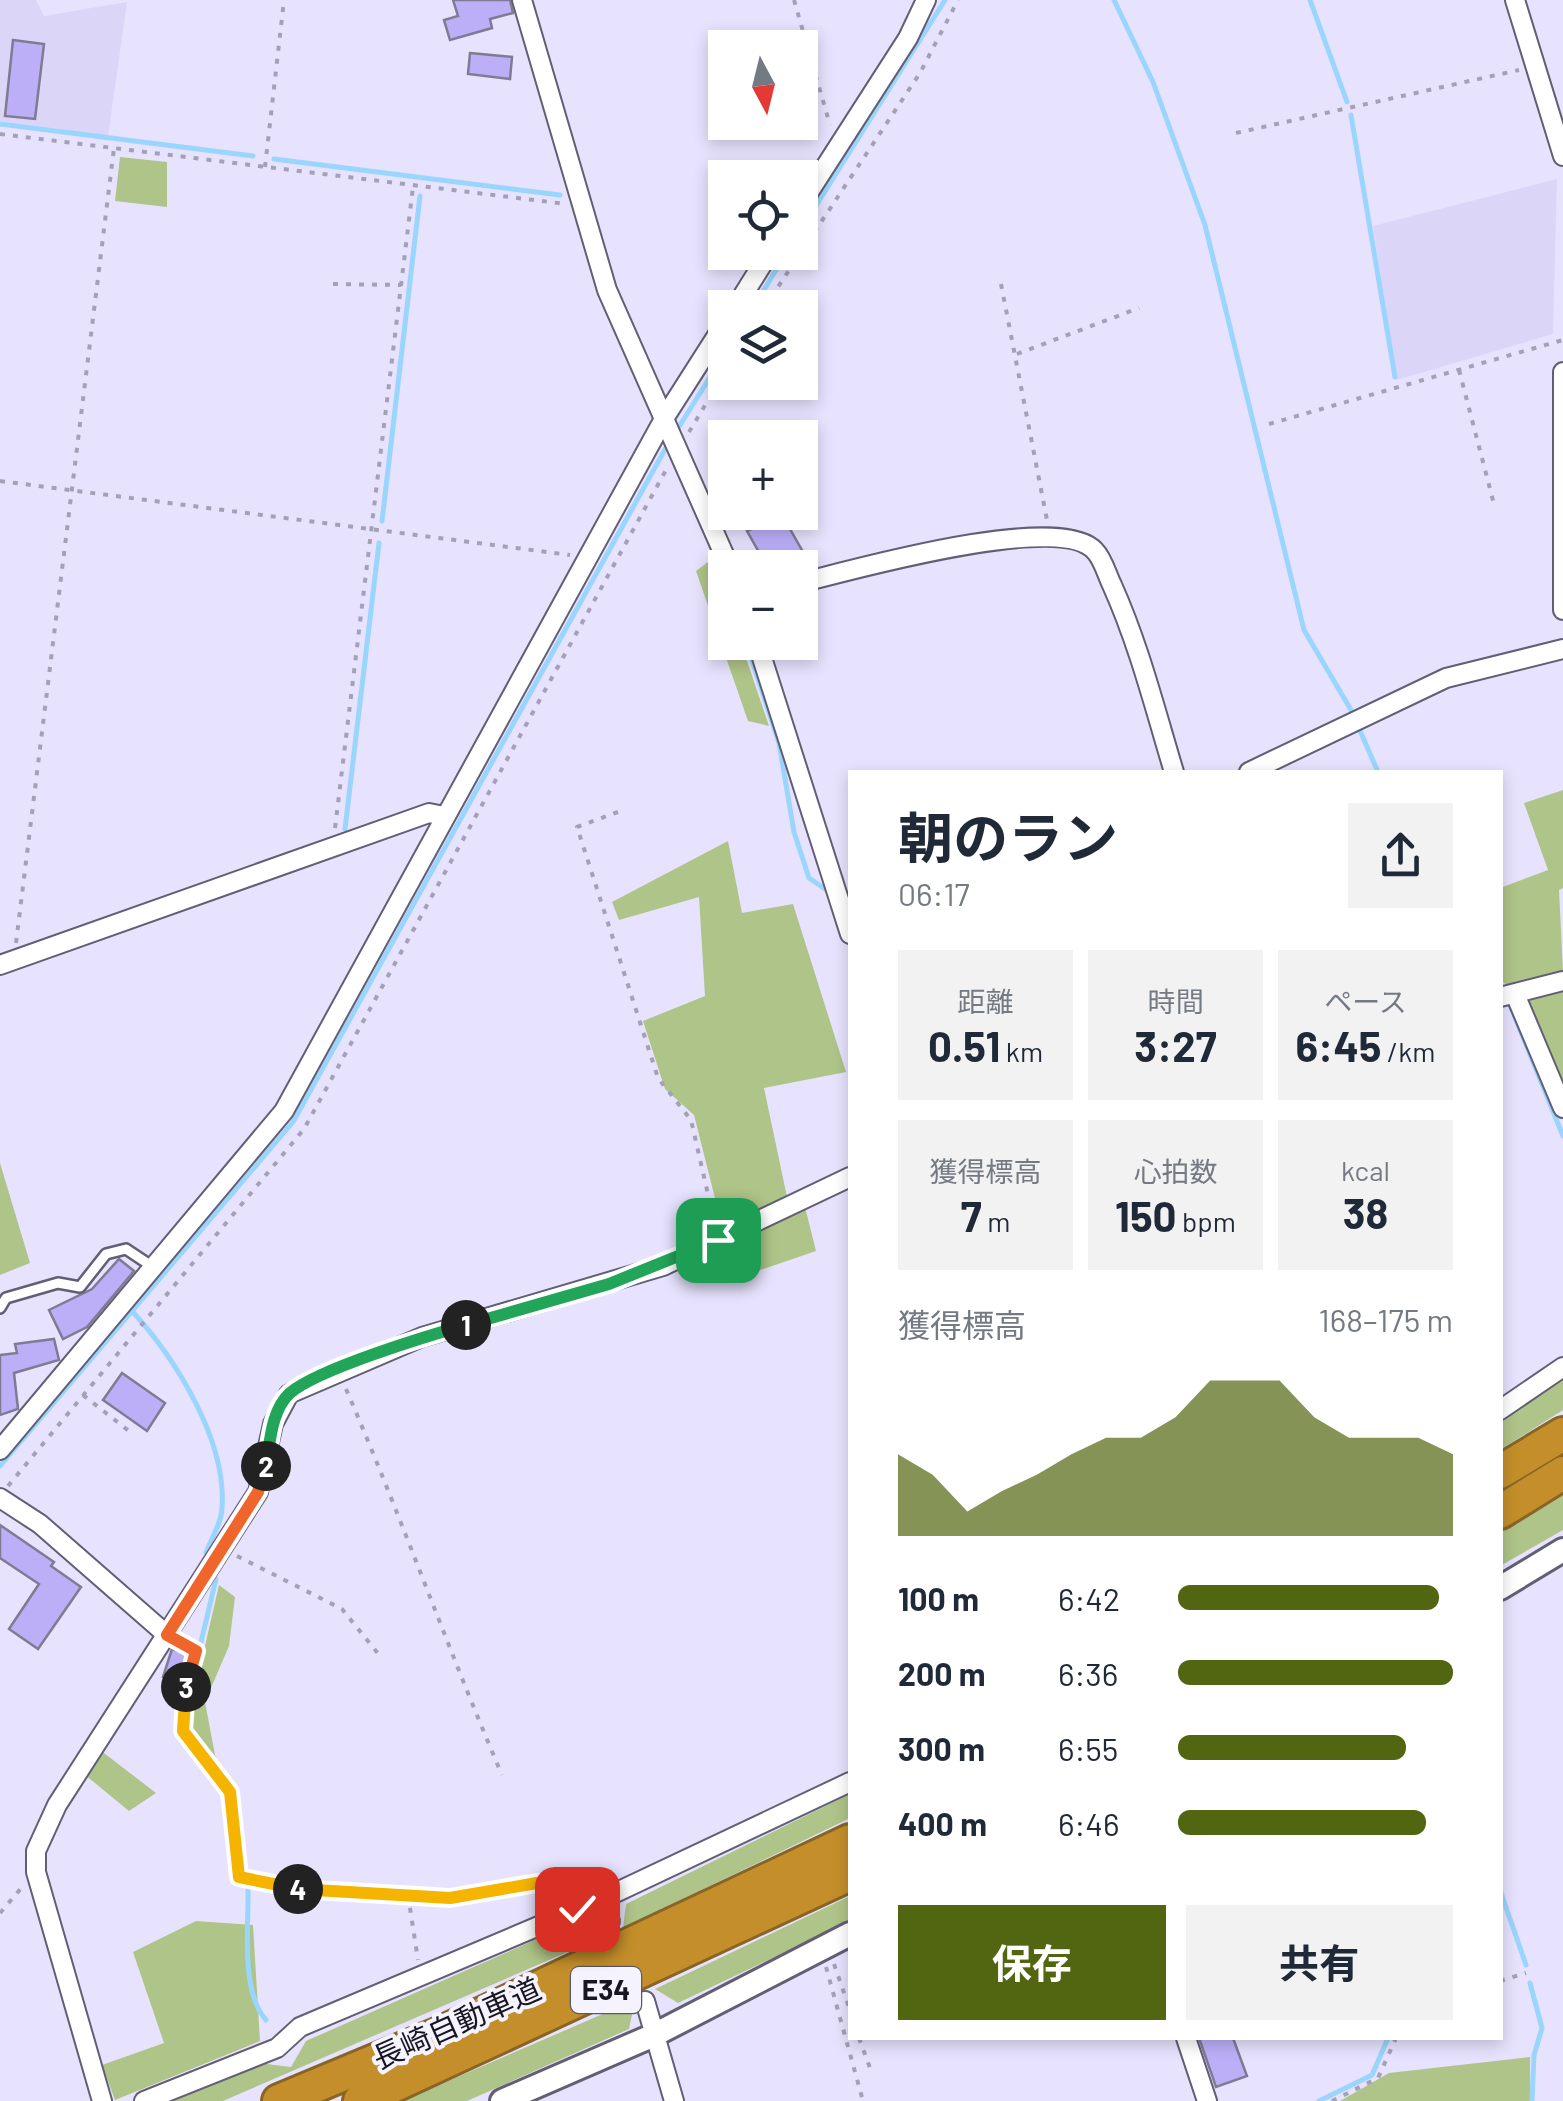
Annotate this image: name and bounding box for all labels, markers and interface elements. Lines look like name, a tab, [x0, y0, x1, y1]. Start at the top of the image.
north arrow	[708, 30, 818, 140]
map controls	[708, 30, 818, 660]
button: locate	[708, 160, 818, 270]
button: layers	[708, 290, 818, 400]
button: +	[708, 420, 818, 530]
button: −	[708, 550, 818, 660]
text: 朝のラン	[898, 803, 1118, 869]
button: share	[1348, 803, 1453, 908]
text: 06:17	[898, 874, 970, 912]
text: 距離	[957, 984, 1014, 1018]
text: 時間	[1147, 984, 1204, 1018]
text: ペース	[1324, 984, 1407, 1018]
text: 0.51	[928, 1020, 1000, 1070]
text: 3:27	[1134, 1020, 1217, 1070]
text: 6:45	[1296, 1020, 1381, 1070]
text: km	[1000, 1034, 1043, 1068]
text: /km	[1381, 1034, 1435, 1068]
text: kcal	[1341, 1153, 1390, 1187]
text: 獲得標高	[929, 1154, 1042, 1188]
text: 心拍数	[1133, 1154, 1218, 1188]
text: 38	[1343, 1187, 1388, 1237]
text: 7	[961, 1190, 982, 1240]
text: 150	[1115, 1190, 1176, 1240]
pin	[676, 1198, 761, 1283]
text: m	[982, 1204, 1010, 1238]
text: bpm	[1176, 1204, 1236, 1238]
icon: arrive	[691, 1213, 746, 1268]
pin: 1	[441, 1300, 491, 1350]
text: 168–175 m	[1319, 1300, 1453, 1338]
text: 獲得標高	[898, 1305, 1026, 1343]
text: 1	[461, 1308, 471, 1342]
pin: 2	[241, 1441, 291, 1491]
text: 2	[258, 1449, 274, 1483]
text: 100 m	[898, 1579, 979, 1617]
text: 6:42	[1058, 1579, 1120, 1617]
text: 200 m	[898, 1654, 986, 1692]
text: 6:36	[1058, 1654, 1118, 1692]
pin: 3	[161, 1662, 211, 1712]
text: 3	[178, 1670, 194, 1704]
text: 300 m	[898, 1729, 985, 1767]
text: 6:55	[1058, 1729, 1118, 1767]
text: 400 m	[898, 1804, 987, 1842]
text: 6:46	[1058, 1804, 1119, 1842]
pin: 4	[273, 1864, 323, 1914]
pin	[535, 1867, 620, 1952]
text: 4	[290, 1872, 306, 1906]
icon: check	[550, 1882, 605, 1937]
button: 保存	[898, 1905, 1166, 2020]
button: 共有	[1186, 1905, 1453, 2020]
road number: E34	[571, 1967, 641, 2013]
street label: 長崎自動車道	[367, 1969, 546, 2075]

